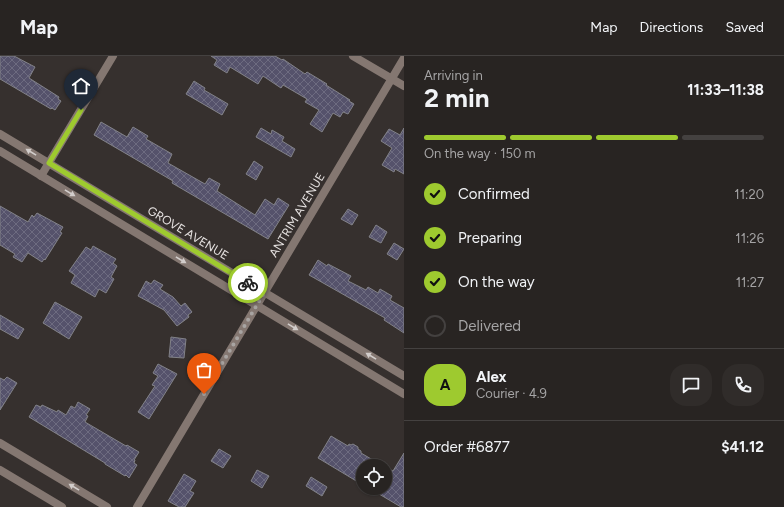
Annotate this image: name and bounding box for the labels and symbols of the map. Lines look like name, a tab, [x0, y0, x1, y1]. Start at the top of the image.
pin	[64, 69, 98, 110]
one-way arrow	[25, 149, 37, 156]
street label: ANTRIM AVENUE	[266, 170, 328, 260]
one-way arrow	[64, 189, 75, 196]
street label: GROVE AVENUE	[145, 203, 231, 263]
one-way arrow	[175, 256, 187, 263]
courier	[228, 263, 268, 303]
one-way arrow	[287, 323, 299, 330]
pin	[187, 353, 221, 394]
one-way arrow	[365, 353, 377, 360]
one-way arrow	[69, 483, 79, 491]

